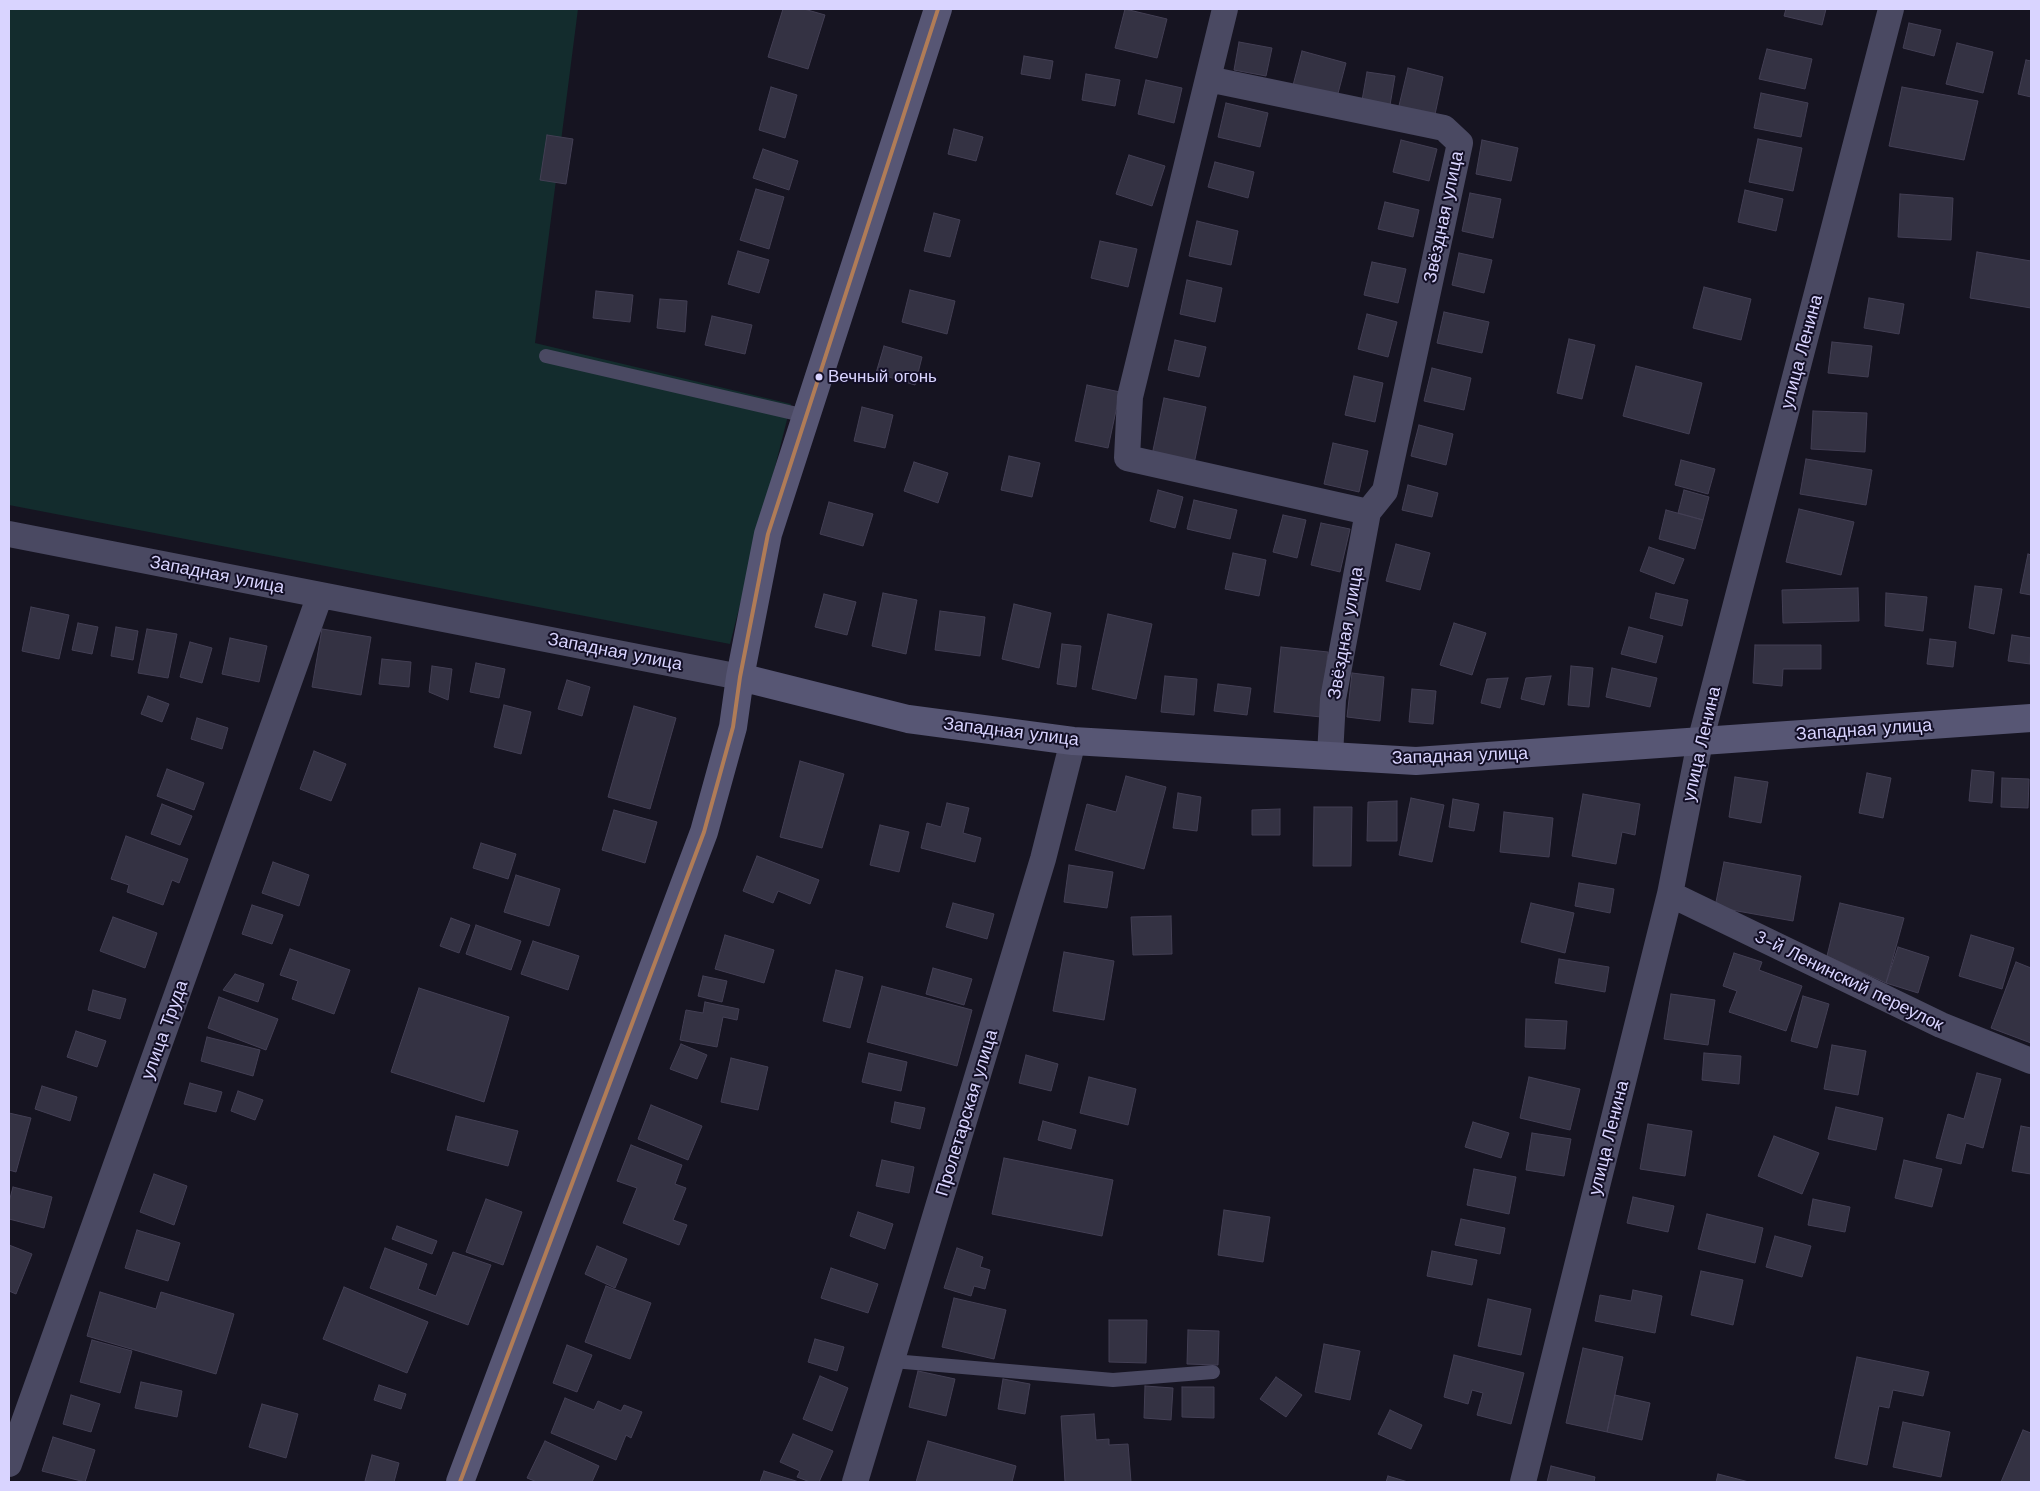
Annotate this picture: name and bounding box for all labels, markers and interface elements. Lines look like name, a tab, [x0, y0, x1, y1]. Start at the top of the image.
street label: Звёздная улица	[1419, 149, 1469, 285]
street label: улица Ленина	[1776, 293, 1828, 411]
place label: Вечный огонь	[828, 367, 937, 387]
marker: Вечный огонь	[814, 372, 824, 382]
street label: Западная улица	[148, 551, 286, 599]
street label: Звёздная улица	[1324, 565, 1368, 701]
street label: Западная улица	[546, 628, 684, 676]
street label: улица Ленина	[1678, 684, 1726, 804]
street label: Западная улица	[942, 713, 1080, 751]
street label: Западная улица	[1795, 714, 1933, 746]
street label: Западная улица	[1391, 743, 1529, 769]
street label: 3-й Ленинский переулок	[1751, 926, 1947, 1036]
street label: улица Труда	[137, 977, 193, 1083]
street label: Пролетарская улица	[931, 1027, 1003, 1199]
street label: улица Ленина	[1584, 1078, 1634, 1198]

